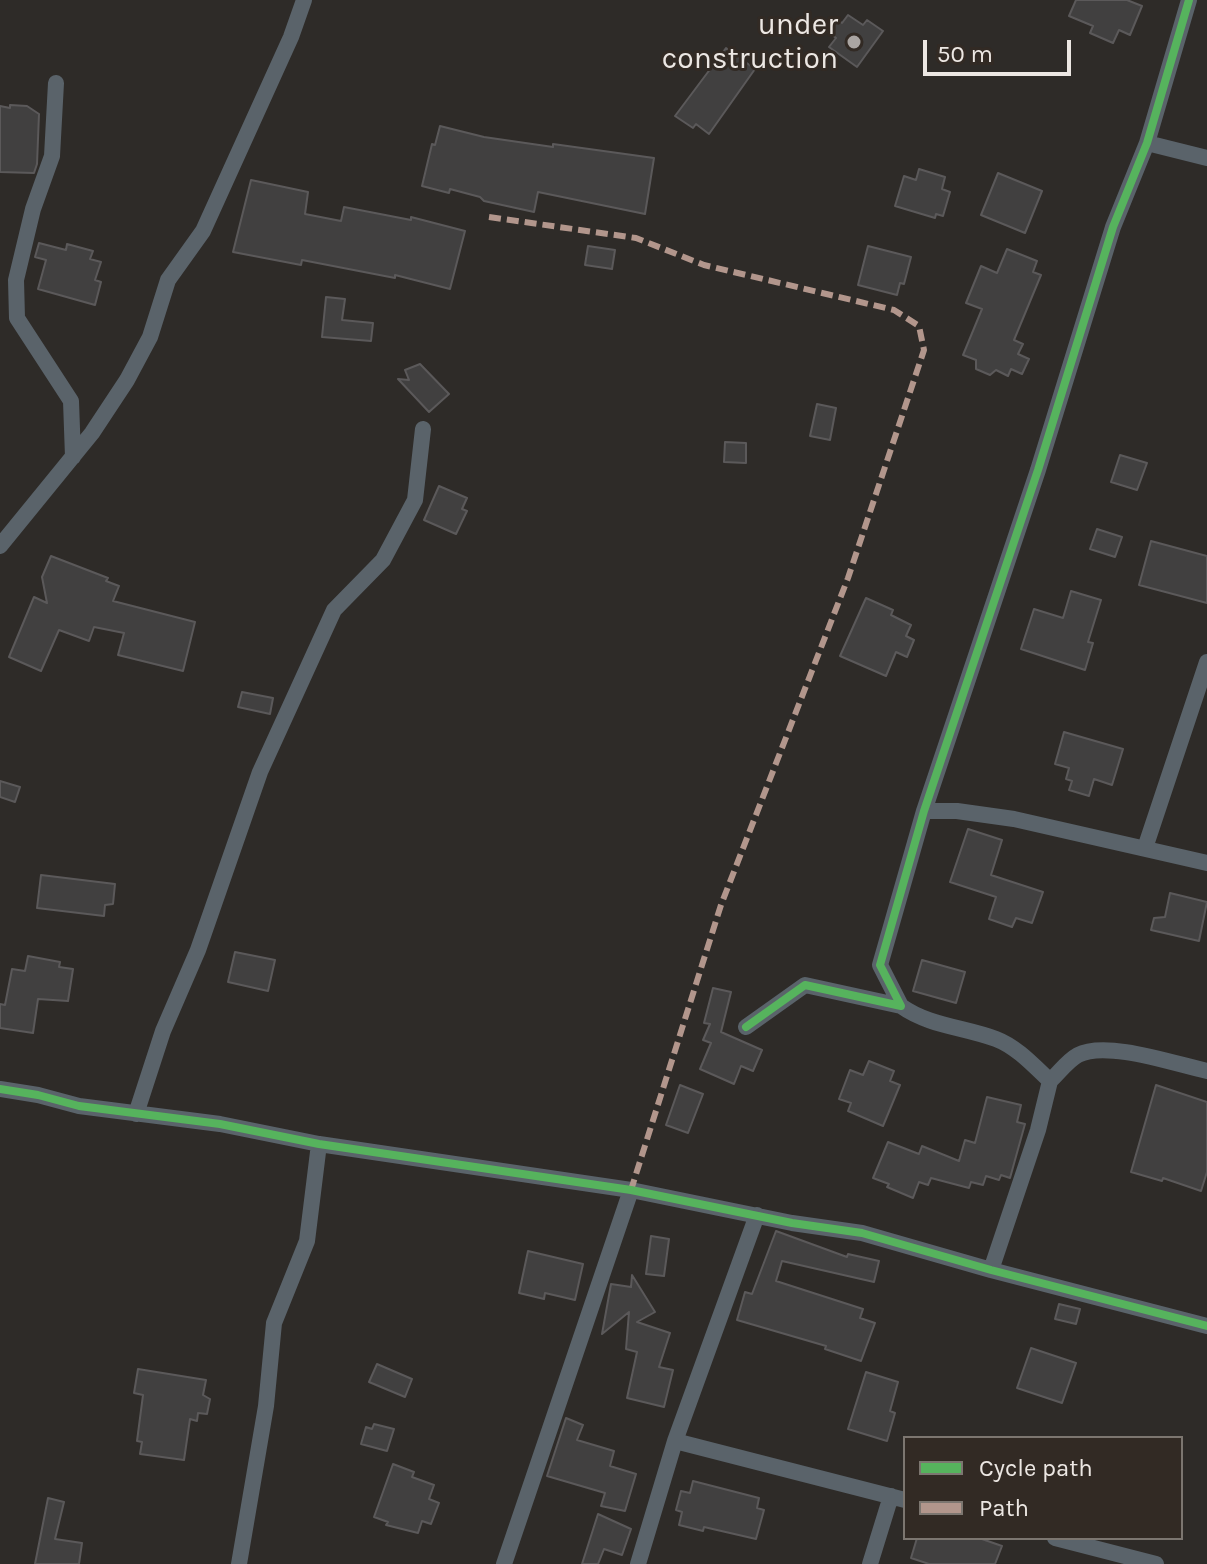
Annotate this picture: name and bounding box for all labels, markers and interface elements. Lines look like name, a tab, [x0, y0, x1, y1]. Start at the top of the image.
place label: under construction	[662, 7, 838, 78]
scale bar	[927, 24, 1075, 74]
marker: under construction	[845, 33, 863, 51]
text: 50 m	[937, 40, 993, 68]
legend	[903, 1436, 1183, 1540]
text: Cycle path	[979, 1454, 1093, 1482]
text: Path	[979, 1494, 1029, 1522]

